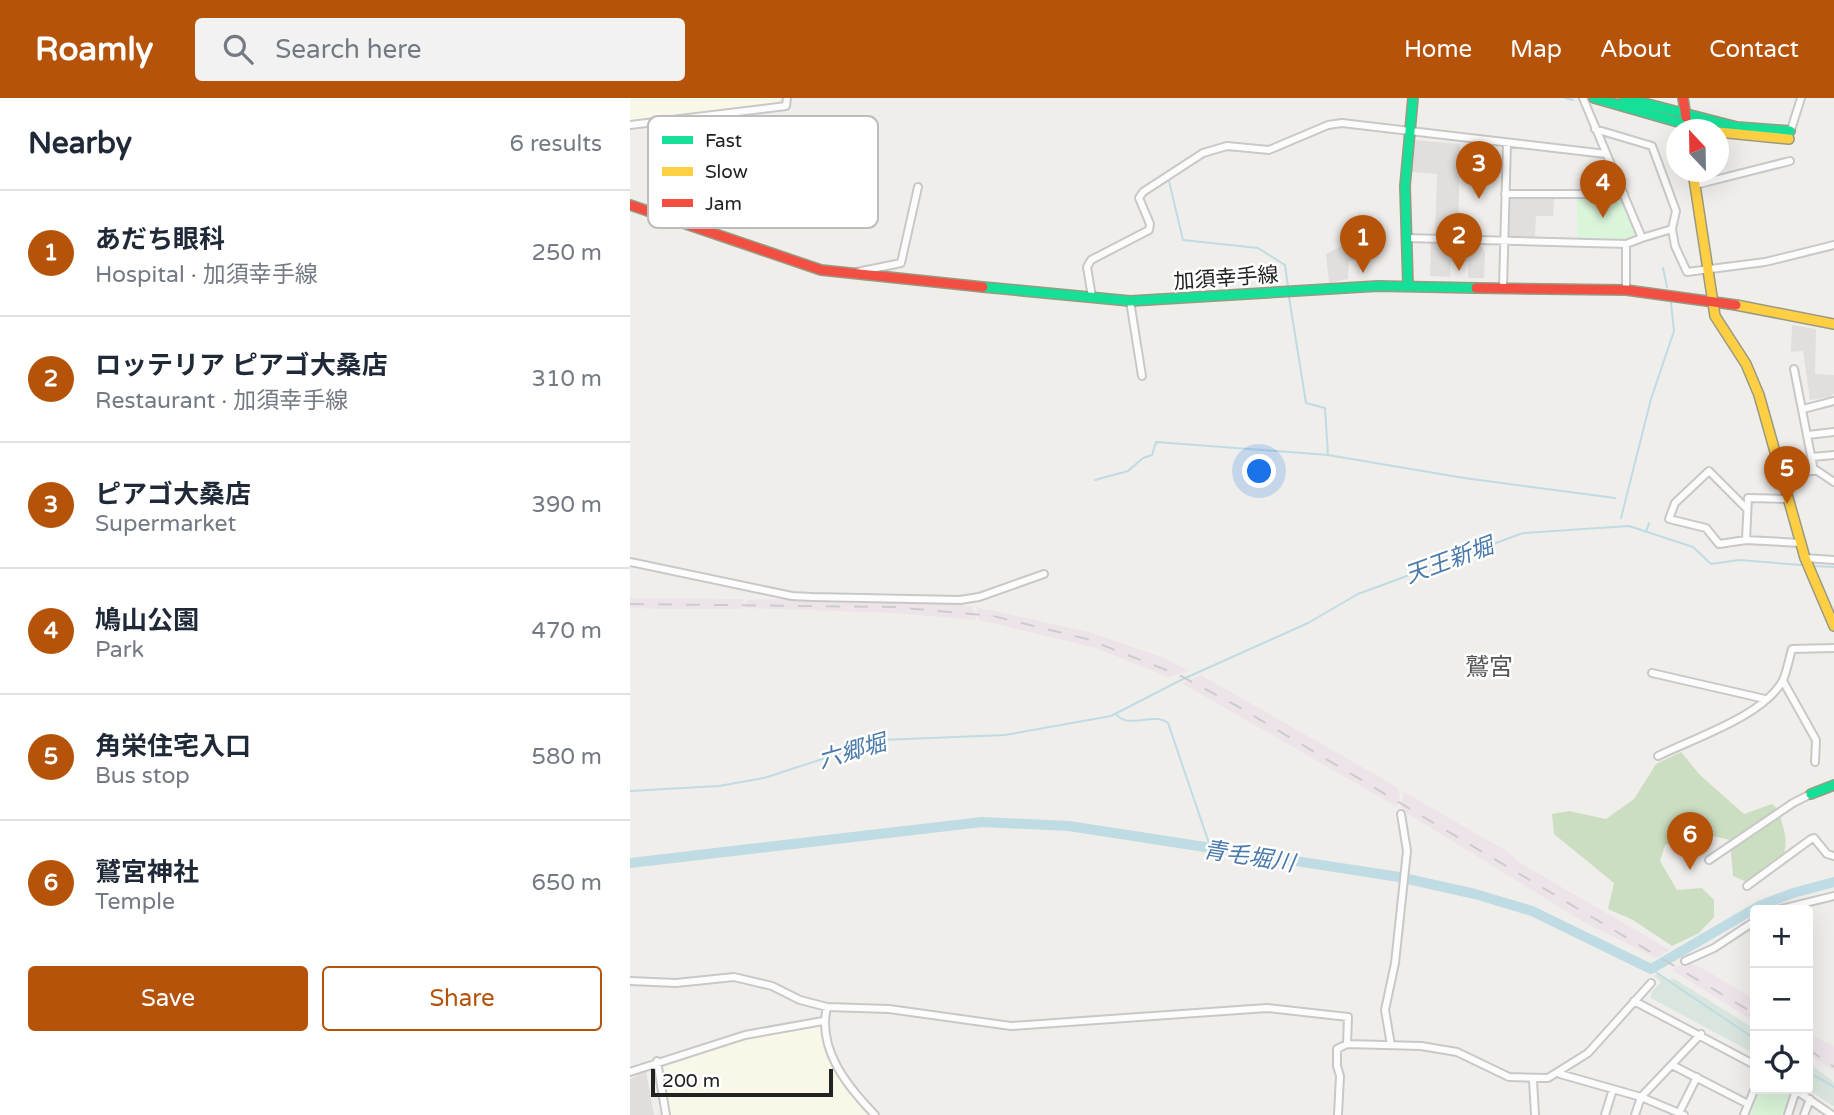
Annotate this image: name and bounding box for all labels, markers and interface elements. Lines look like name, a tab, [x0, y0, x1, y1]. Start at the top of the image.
search box	[195, 18, 685, 81]
text: Roamly	[35, 30, 153, 69]
icon: search	[219, 30, 257, 68]
text: Search here	[275, 34, 422, 65]
text: Home	[1404, 35, 1472, 64]
text: Map	[1510, 35, 1562, 64]
text: About	[1600, 35, 1671, 64]
text: Contact	[1709, 35, 1799, 64]
legend	[648, 116, 878, 228]
north arrow	[1666, 119, 1729, 182]
text: Nearby	[28, 125, 132, 162]
text: 6 results	[509, 130, 602, 158]
text: Fast	[705, 130, 742, 152]
pin: 3	[1456, 141, 1502, 199]
pin: 4	[1580, 160, 1626, 218]
text: Slow	[705, 161, 748, 183]
text: Jam	[705, 193, 742, 215]
pin: 2	[1436, 213, 1482, 271]
pin: 1	[1340, 215, 1386, 273]
text: あだち眼科	[95, 224, 225, 255]
text: 1	[44, 239, 58, 267]
text: 250 m	[532, 239, 602, 267]
text: Hospital · 加須幸手線	[95, 261, 318, 289]
street label: 加須幸手線	[1173, 262, 1279, 295]
text: ロッテリア ピアゴ大桑店	[95, 350, 388, 381]
text: 2	[44, 365, 58, 393]
text: 310 m	[532, 365, 602, 393]
text: Restaurant · 加須幸手線	[95, 387, 348, 415]
pin: 5	[1764, 446, 1810, 504]
your location	[1242, 454, 1276, 488]
text: ピアゴ大桑店	[95, 479, 251, 510]
text: 3	[44, 491, 58, 519]
text: 390 m	[532, 491, 602, 519]
text: Supermarket	[95, 510, 236, 538]
water label: 天王新堀	[1401, 531, 1500, 590]
text: 鳩山公園	[95, 605, 199, 636]
text: 4	[44, 617, 58, 645]
text: 470 m	[532, 617, 602, 645]
text: Park	[95, 636, 144, 664]
district label: 鷲宮	[1465, 653, 1513, 682]
water label: 六郷堀	[815, 728, 892, 775]
text: 角栄住宅入口	[95, 731, 251, 762]
text: 5	[44, 743, 58, 771]
text: 580 m	[532, 743, 602, 771]
text: Bus stop	[95, 762, 190, 790]
pin: 6	[1667, 812, 1713, 870]
water label: 青毛堀川	[1201, 836, 1299, 878]
text: 鷲宮神社	[95, 857, 199, 888]
text: 6	[44, 869, 58, 897]
text: 650 m	[532, 869, 602, 897]
text: Temple	[95, 888, 175, 916]
map controls	[1750, 905, 1813, 1094]
button: +	[1750, 905, 1813, 968]
button: Save	[28, 966, 308, 1031]
button: Share	[322, 966, 602, 1031]
button: −	[1750, 968, 1813, 1031]
button: locate	[1750, 1031, 1813, 1094]
scale bar	[651, 1066, 833, 1098]
text: 200 m	[662, 1070, 720, 1092]

